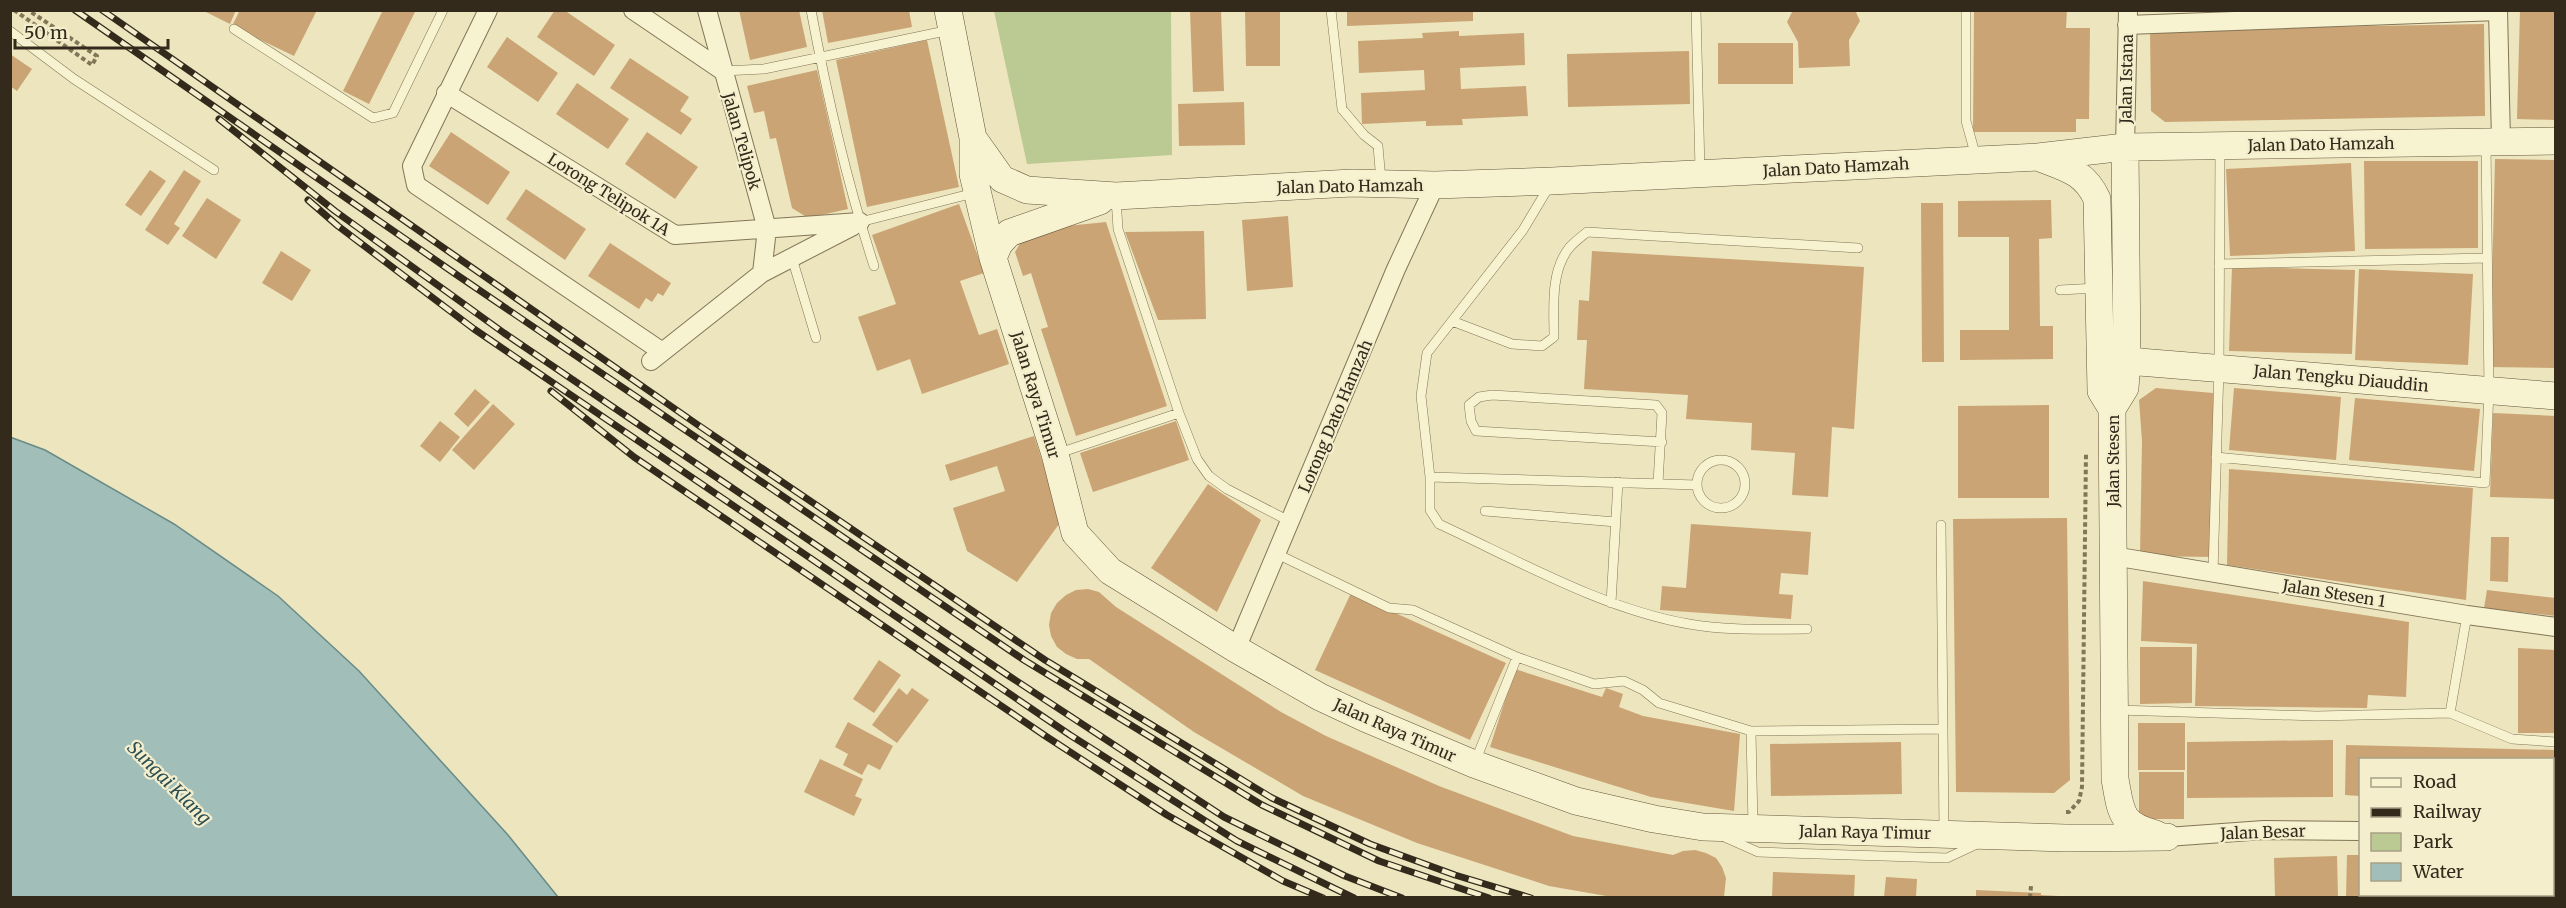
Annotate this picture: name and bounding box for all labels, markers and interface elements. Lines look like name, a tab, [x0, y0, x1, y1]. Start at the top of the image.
scale bar	[15, 12, 168, 50]
text: 50 m	[24, 21, 68, 44]
street label: Jalan Istana	[2115, 34, 2137, 125]
street label: Jalan Telipok	[718, 89, 766, 193]
street label: Jalan Dato Hamzah	[2246, 133, 2395, 155]
street label: Lorong Telipok 1A	[544, 148, 674, 240]
street label: Jalan Dato Hamzah	[1761, 153, 1910, 181]
street label: Jalan Dato Hamzah	[1275, 175, 1424, 197]
street label: Jalan Raya Timur	[1007, 328, 1065, 461]
street label: Lorong Dato Hamzah	[1294, 336, 1376, 495]
street label: Jalan Tengku Diauddin	[2252, 360, 2430, 396]
street label: Jalan Stesen	[2103, 414, 2123, 508]
street label: Jalan Stesen 1	[2280, 575, 2387, 611]
street label: Jalan Raya Timur	[1330, 694, 1459, 766]
water label: Sungai Klang	[123, 736, 216, 829]
legend	[2359, 758, 2554, 896]
text: Road	[2413, 770, 2457, 793]
text: Railway	[2413, 800, 2482, 823]
street label: Jalan Raya Timur	[1798, 821, 1931, 843]
street label: Jalan Besar	[2219, 821, 2306, 844]
text: Park	[2413, 830, 2454, 853]
text: Water	[2412, 860, 2464, 883]

